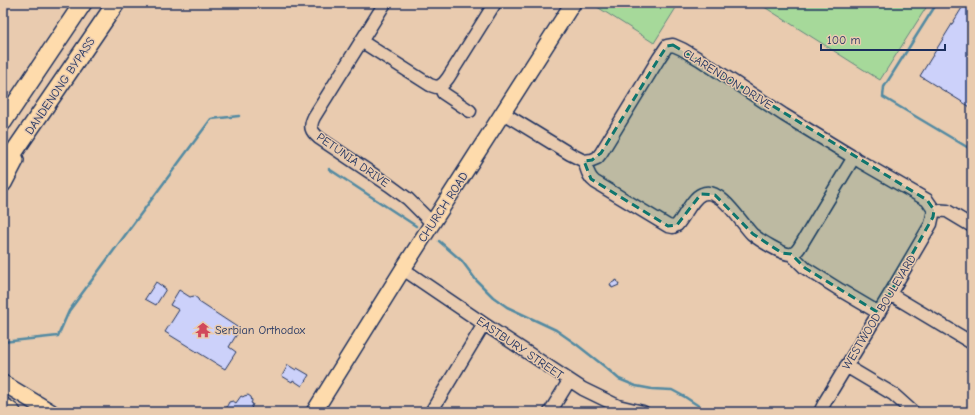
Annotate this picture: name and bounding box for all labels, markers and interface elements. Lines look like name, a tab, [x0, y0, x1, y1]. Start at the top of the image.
scale bar	[821, 26, 945, 52]
text: 100 m	[827, 33, 860, 47]
street label: DANDENONG BYPASS	[22, 34, 98, 137]
street label: CLARENDON DRIVE	[681, 46, 775, 112]
street label: PETUNIA DRIVE	[314, 130, 392, 190]
street label: CHURCH ROAD	[415, 169, 471, 245]
street label: WESTWOOD BOULEVARD	[839, 252, 919, 372]
street label: EASTBURY STREET	[474, 314, 567, 383]
temple icon: Serbian Orthodox	[194, 321, 212, 339]
place label: Serbian Orthodox	[215, 323, 305, 337]

